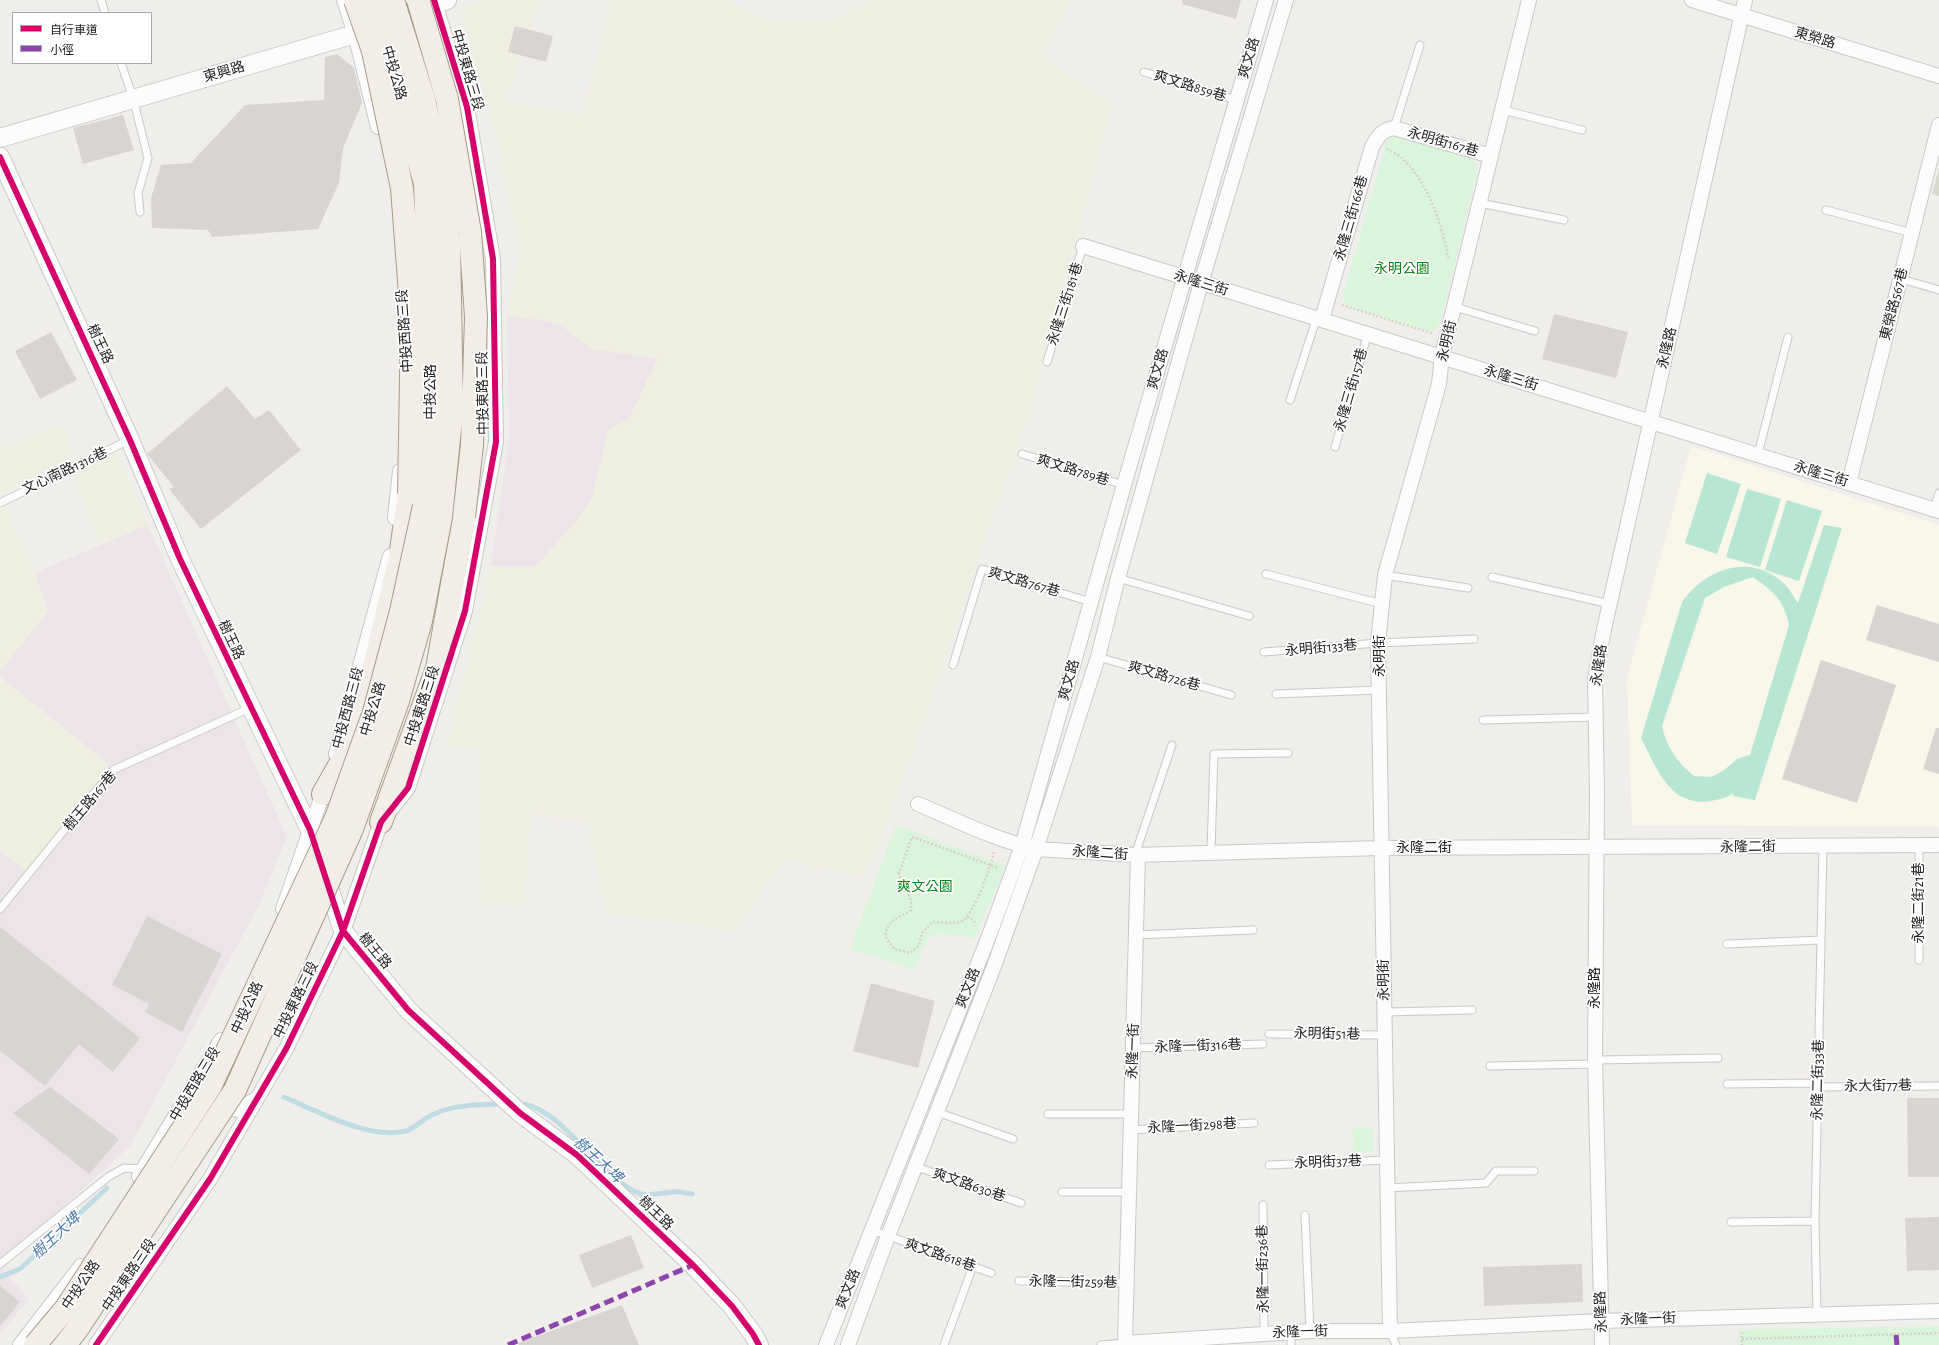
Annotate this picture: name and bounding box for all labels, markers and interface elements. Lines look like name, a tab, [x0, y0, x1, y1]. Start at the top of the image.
legend	[12, 12, 152, 64]
text: 自行車道	[50, 24, 98, 36]
street label: 東榮路	[1792, 24, 1838, 52]
street label: 中投東路三段	[447, 27, 487, 113]
street label: 爽文路	[1235, 35, 1263, 81]
text: 小徑	[50, 44, 74, 56]
street label: 中投公路	[378, 44, 410, 102]
street label: 東興路	[201, 58, 247, 86]
street label: 爽文路859巷	[1152, 67, 1228, 105]
street label: 永明街167巷	[1405, 124, 1481, 160]
street label: 永隆三街166巷	[1331, 173, 1371, 263]
street label: 永隆三街181巷	[1044, 260, 1086, 348]
park label: 永明公園	[1374, 261, 1430, 277]
street label: 東榮路567巷	[1877, 266, 1911, 342]
street label: 永隆三街	[1172, 267, 1230, 299]
street label: 中投西路三段	[394, 289, 416, 373]
street label: 永明街	[1434, 319, 1460, 363]
street label: 樹王路	[84, 321, 116, 367]
street label: 永隆路	[1654, 326, 1680, 370]
street label: 爽文路	[1144, 346, 1172, 392]
street label: 永隆三街157巷	[1331, 346, 1371, 434]
street label: 中投東路三段	[474, 351, 492, 435]
street label: 永隆三街	[1482, 362, 1540, 394]
street label: 中投公路	[423, 364, 439, 420]
street label: 文心南路1316巷	[20, 444, 110, 498]
street label: 爽文路789巷	[1035, 451, 1111, 489]
street label: 永隆三街	[1792, 458, 1850, 490]
street label: 爽文路767巷	[986, 564, 1062, 600]
street label: 樹王路	[215, 617, 247, 663]
street label: 永明街	[1372, 635, 1388, 677]
street label: 永明街133巷	[1284, 636, 1358, 660]
street label: 永隆路	[1588, 643, 1610, 687]
street label: 爽文路	[1055, 657, 1083, 703]
street label: 爽文路726巷	[1126, 658, 1202, 694]
street label: 中投東路三段	[401, 663, 443, 749]
street label: 中投西路三段	[329, 665, 367, 751]
street label: 中投公路	[357, 680, 389, 738]
street label: 樹王路167巷	[60, 768, 120, 834]
street label: 永隆二街	[1720, 838, 1776, 856]
street label: 永隆二街	[1396, 840, 1452, 856]
street label: 永隆二街	[1071, 843, 1129, 863]
street label: 永隆二街21巷	[1911, 862, 1927, 944]
park label: 爽文公園	[897, 879, 953, 895]
street label: 樹王路	[355, 930, 395, 972]
street label: 中投東路三段	[270, 959, 322, 1041]
street label: 永明街	[1375, 959, 1393, 1001]
street label: 爽文路	[952, 965, 984, 1011]
street label: 永隆路	[1587, 967, 1603, 1009]
street label: 中投公路	[228, 979, 266, 1037]
street label: 永隆一街	[1124, 1023, 1142, 1079]
street label: 永明街51巷	[1294, 1025, 1360, 1043]
street label: 永隆一街316巷	[1154, 1036, 1242, 1056]
street label: 永隆二街33巷	[1809, 1039, 1827, 1121]
street label: 中投西路三段	[166, 1044, 224, 1124]
street label: 永大街77巷	[1844, 1077, 1912, 1095]
street label: 永隆一街298巷	[1147, 1115, 1237, 1137]
water label: 樹王大埤	[570, 1133, 626, 1187]
street label: 永明街37巷	[1294, 1152, 1362, 1172]
street label: 爽文路630巷	[930, 1165, 1008, 1205]
street label: 樹王路	[635, 1192, 677, 1234]
water label: 樹王大埤	[28, 1209, 84, 1263]
street label: 永隆一街236巷	[1254, 1225, 1272, 1313]
street label: 中投東路三段	[99, 1235, 159, 1315]
street label: 爽文路618巷	[902, 1235, 978, 1275]
street label: 中投公路	[58, 1257, 104, 1313]
street label: 爽文路	[832, 1266, 864, 1312]
street label: 永隆一街259巷	[1028, 1273, 1118, 1291]
street label: 永隆路	[1592, 1291, 1610, 1333]
street label: 永隆一街	[1620, 1310, 1676, 1328]
street label: 永隆一街	[1272, 1323, 1328, 1341]

